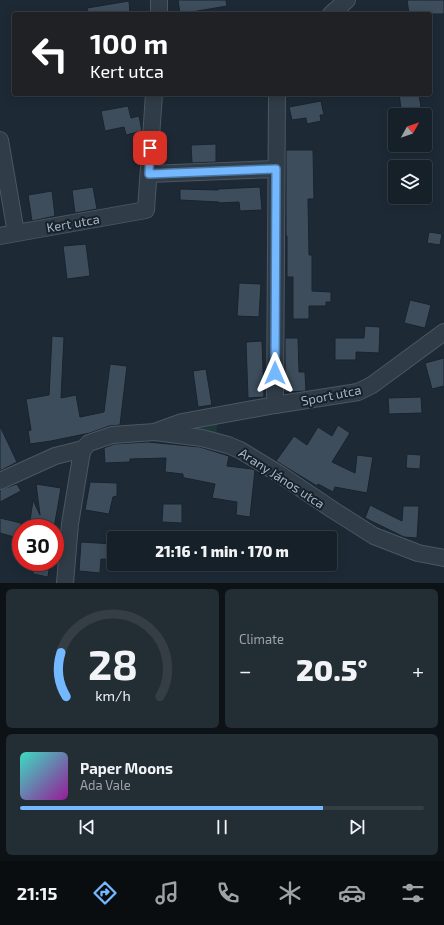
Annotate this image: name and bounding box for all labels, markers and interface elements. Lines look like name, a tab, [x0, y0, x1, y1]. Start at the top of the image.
text: 100 m	[90, 26, 168, 60]
icon: left	[24, 28, 76, 80]
text: Kert utca	[90, 60, 164, 82]
north arrow	[388, 108, 432, 152]
map controls	[388, 108, 432, 204]
pin	[133, 131, 167, 165]
icon: arrive	[139, 137, 161, 159]
button: layers	[388, 160, 432, 204]
street label: Kert utca	[45, 210, 101, 236]
position arrow	[254, 352, 296, 394]
street label: Sport utca	[299, 381, 363, 409]
street label: Arany János utca	[236, 444, 328, 512]
speed limit sign: 30	[12, 519, 64, 571]
text: 21:16 · 1 min · 170 m	[155, 542, 289, 560]
text: Climate	[239, 631, 284, 647]
text: 28	[87, 637, 138, 687]
text: 20.5°	[296, 651, 368, 687]
text: −	[239, 657, 252, 683]
text: +	[412, 657, 424, 683]
text: km/h	[95, 686, 130, 703]
text: Paper Moons	[80, 759, 173, 777]
text: Ada Vale	[80, 777, 131, 793]
icon: previous	[76, 816, 98, 838]
icon: pause	[211, 816, 233, 838]
icon: next	[346, 816, 368, 838]
icon: directions	[91, 879, 119, 907]
icon: music	[153, 879, 181, 907]
icon: phone	[214, 879, 242, 907]
icon: climate	[276, 879, 304, 907]
icon: car	[338, 879, 366, 907]
icon: filters	[399, 879, 427, 907]
text: 21:15	[17, 882, 57, 904]

